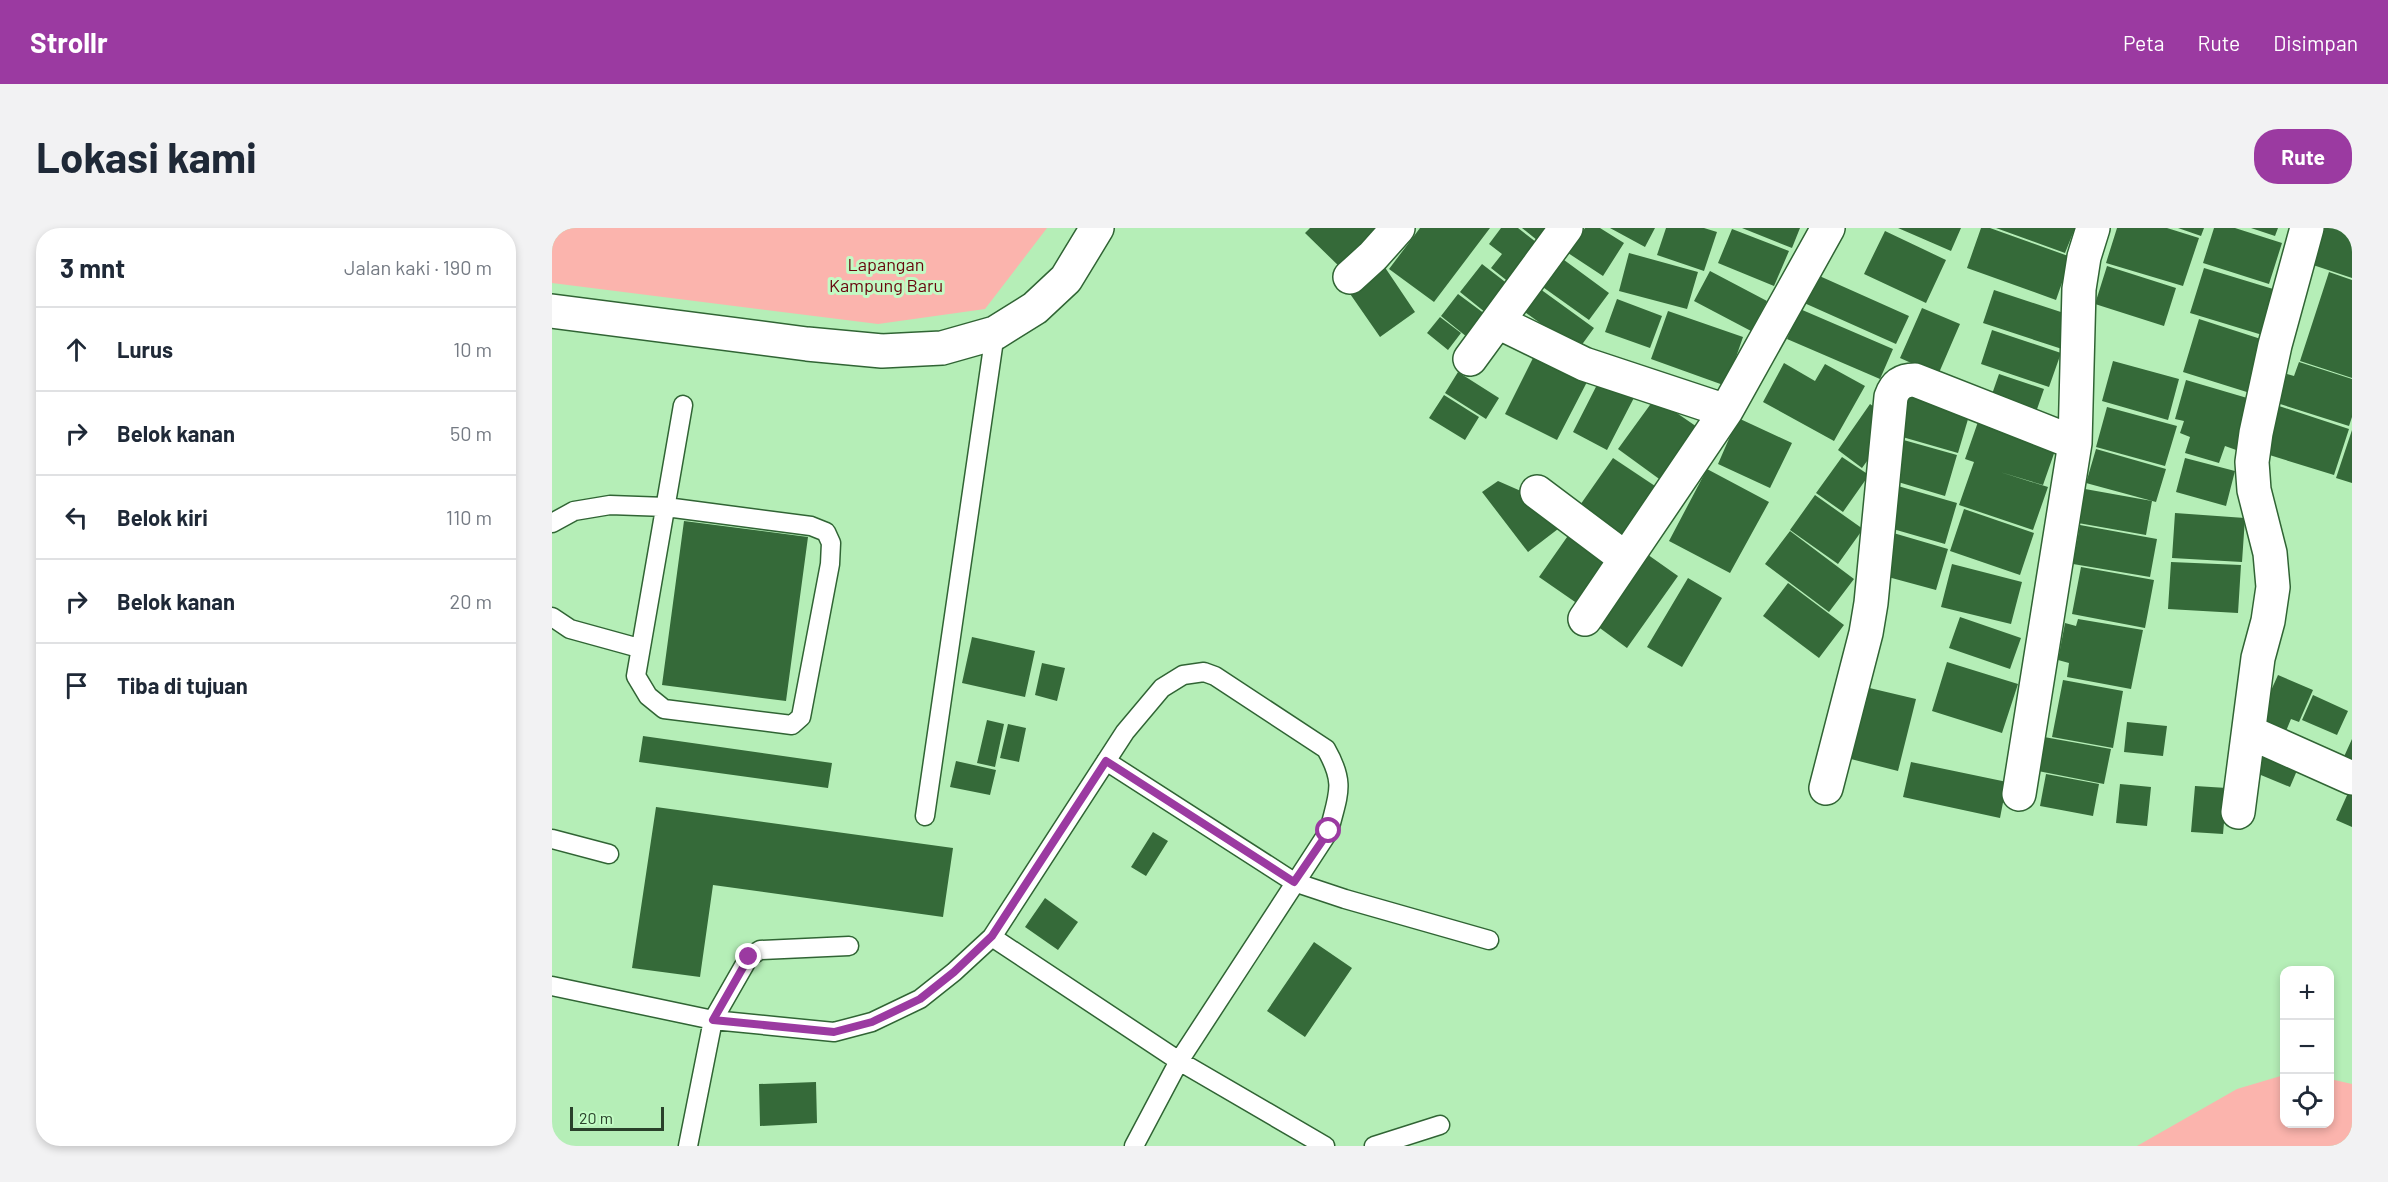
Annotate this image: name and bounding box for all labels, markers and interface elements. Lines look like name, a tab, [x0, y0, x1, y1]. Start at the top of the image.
text: Strollr	[30, 25, 108, 59]
text: Peta	[2123, 30, 2165, 55]
text: Rute	[2198, 30, 2240, 55]
text: Disimpan	[2273, 30, 2358, 55]
button: Rute	[2254, 129, 2352, 184]
text: Lokasi kami	[36, 131, 257, 181]
text: 3 mnt	[60, 252, 125, 283]
park label: Lapangan Kampung Baru	[829, 253, 943, 296]
text: Jalan kaki · 190 m	[344, 255, 492, 279]
icon: ahead	[60, 333, 93, 366]
text: Lurus	[117, 336, 173, 362]
text: 10 m	[453, 337, 492, 361]
icon: right	[60, 417, 93, 450]
text: Belok kanan	[117, 420, 235, 446]
text: 50 m	[450, 421, 492, 445]
icon: left	[60, 501, 93, 534]
text: Belok kiri	[117, 504, 208, 530]
text: 110 m	[446, 505, 492, 529]
icon: right	[60, 585, 93, 618]
text: Belok kanan	[117, 588, 235, 614]
text: 20 m	[449, 589, 492, 613]
icon: arrive	[60, 669, 93, 702]
text: Tiba di tujuan	[117, 672, 248, 698]
route start	[1315, 817, 1341, 843]
route end	[735, 943, 761, 969]
map controls	[2280, 966, 2334, 1128]
button: +	[2280, 966, 2334, 1020]
button: −	[2280, 1020, 2334, 1074]
button: locate	[2280, 1074, 2334, 1128]
scale bar	[570, 1104, 664, 1132]
text: 20 m	[579, 1108, 613, 1127]

